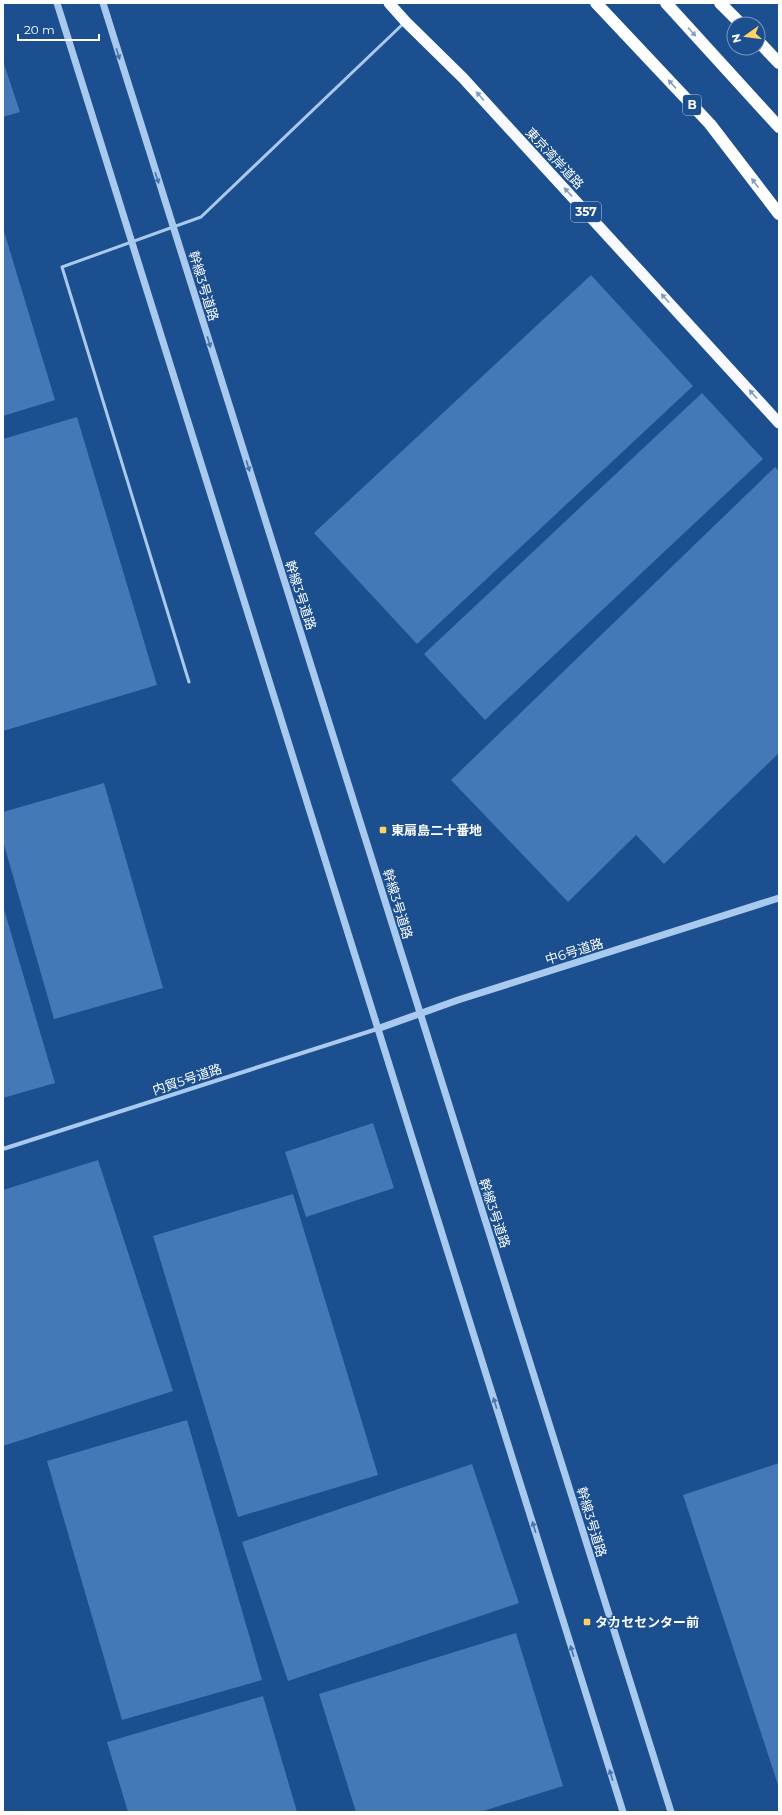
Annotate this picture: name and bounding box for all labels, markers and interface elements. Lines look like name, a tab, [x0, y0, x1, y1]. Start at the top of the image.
scale bar	[18, 16, 99, 42]
north arrow	[726, 16, 766, 56]
text: 20 m	[24, 22, 55, 37]
one-way arrow	[688, 27, 697, 37]
text: N	[728, 32, 744, 44]
one-way arrow	[115, 48, 121, 60]
one-way arrow	[667, 79, 676, 89]
one-way arrow	[475, 91, 485, 101]
road number: B	[683, 95, 701, 115]
street label: 東京湾岸道路	[523, 124, 587, 192]
one-way arrow	[155, 172, 161, 184]
one-way arrow	[751, 178, 759, 189]
one-way arrow	[563, 187, 572, 197]
road number: 357	[571, 202, 601, 222]
street label: 幹線3号道路	[186, 249, 222, 323]
one-way arrow	[660, 293, 670, 303]
one-way arrow	[206, 336, 212, 348]
one-way arrow	[748, 389, 757, 399]
one-way arrow	[245, 460, 251, 472]
street label: 幹線3号道路	[282, 558, 320, 632]
place label: 東扇島二十番地	[391, 822, 482, 838]
marker: 東扇島二十番地	[378, 825, 388, 835]
street label: 幹線3号道路	[380, 867, 416, 941]
street label: 中6号道路	[543, 935, 605, 967]
street label: 内貿5号道路	[150, 1060, 224, 1098]
street label: 幹線3号道路	[476, 1176, 514, 1250]
one-way arrow	[491, 1396, 497, 1408]
street label: 幹線3号道路	[574, 1485, 610, 1559]
one-way arrow	[530, 1520, 536, 1532]
place label: タカセセンター前	[595, 1614, 699, 1630]
marker: タカセセンター前	[582, 1617, 592, 1627]
one-way arrow	[569, 1644, 575, 1656]
one-way arrow	[608, 1768, 614, 1780]

